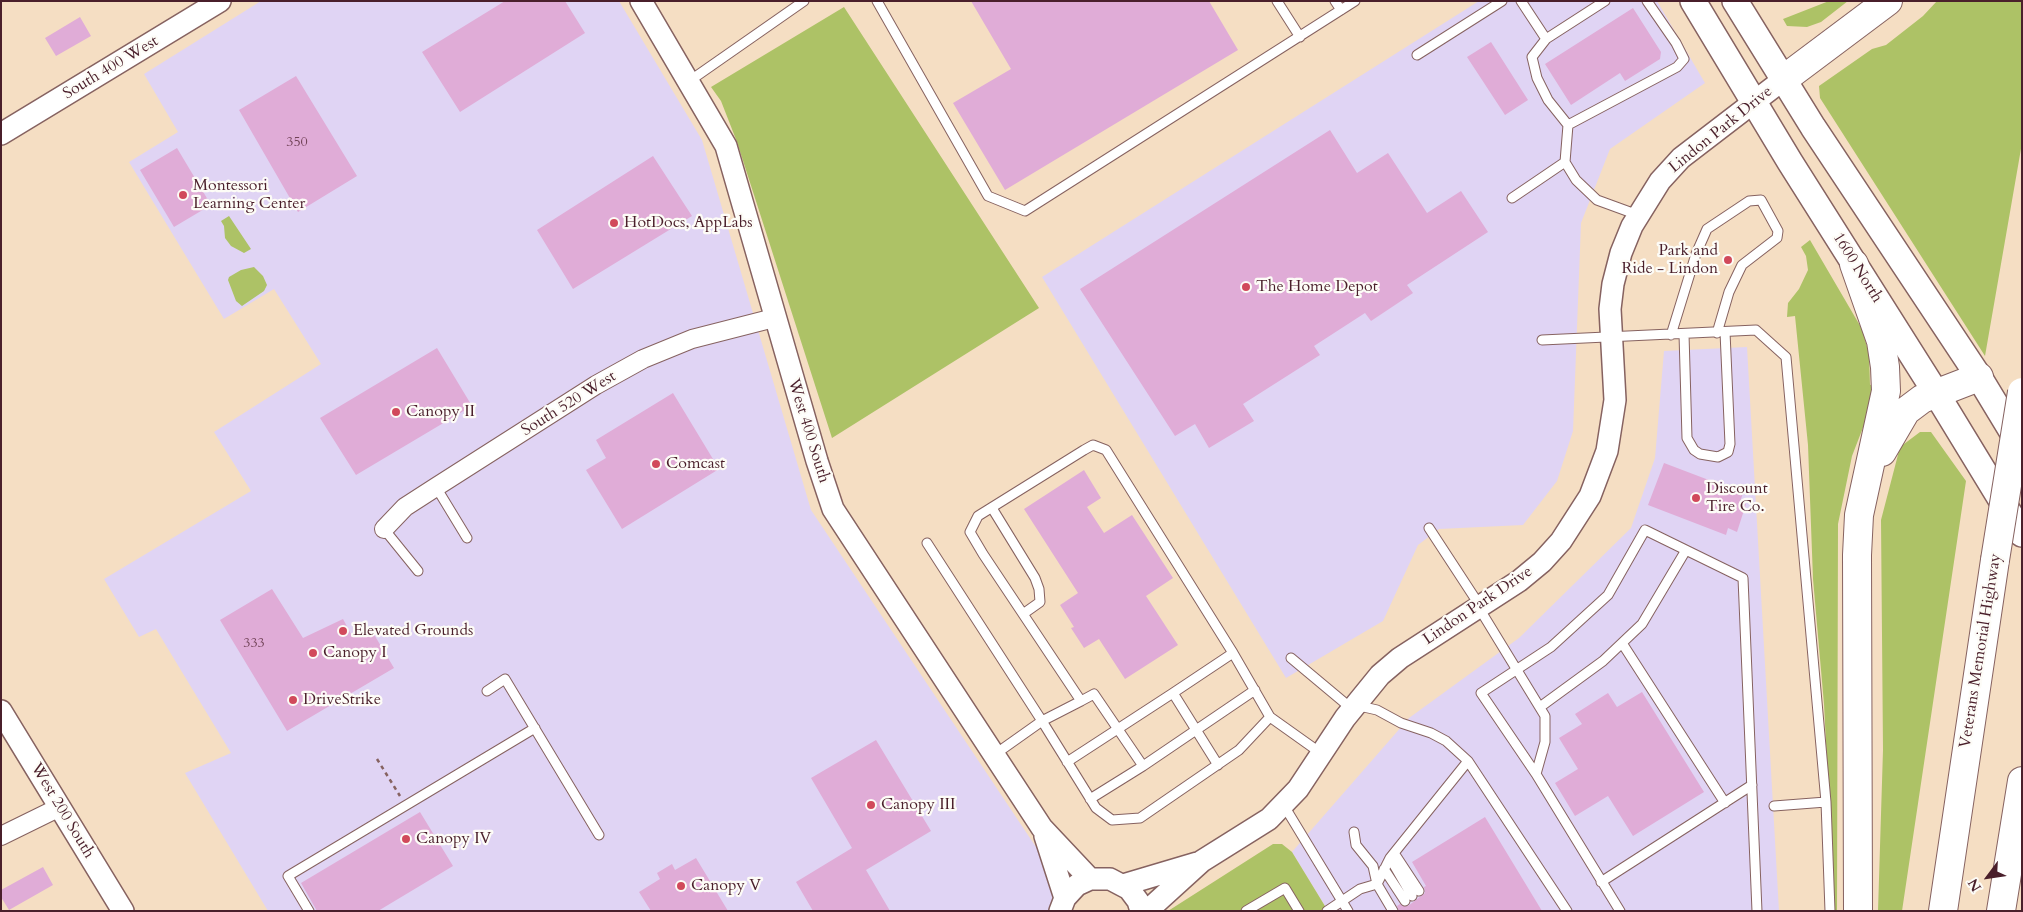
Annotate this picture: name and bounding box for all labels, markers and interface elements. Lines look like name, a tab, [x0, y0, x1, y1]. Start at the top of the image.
street label: South 400 West	[60, 32, 162, 104]
street label: Lindon Park Drive	[1665, 82, 1777, 178]
house number: 350	[286, 135, 308, 151]
place label: Montessori Learning Center	[193, 176, 305, 214]
marker: Montessori Learning Center	[177, 189, 189, 201]
place label: HotDocs, AppLabs	[624, 213, 753, 233]
marker: HotDocs, AppLabs	[608, 217, 620, 229]
street label: 1600 North	[1828, 229, 1886, 307]
place label: Park and Ride - Lindon	[1621, 241, 1718, 279]
marker: Park and Ride - Lindon	[1722, 254, 1734, 266]
place label: The Home Depot	[1256, 277, 1378, 297]
marker: The Home Depot	[1240, 281, 1252, 293]
street label: South 520 West	[518, 367, 620, 441]
street label: West 400 South	[783, 377, 833, 485]
place label: Canopy II	[406, 402, 475, 422]
marker: Canopy II	[390, 406, 402, 418]
place label: Comcast	[666, 454, 725, 474]
marker: Comcast	[650, 458, 662, 470]
place label: Discount Tire Co.	[1706, 479, 1768, 517]
marker: Discount Tire Co.	[1690, 492, 1702, 504]
street label: Veterans Memorial Highway	[1956, 552, 2006, 750]
street label: Lindon Park Drive	[1420, 562, 1536, 650]
place label: Elevated Grounds	[353, 621, 473, 641]
marker: Elevated Grounds	[337, 625, 349, 637]
house number: 333	[243, 636, 265, 652]
place label: Canopy I	[323, 643, 387, 663]
marker: Canopy I	[307, 647, 319, 659]
place label: DriveStrike	[303, 690, 381, 710]
marker: DriveStrike	[287, 694, 299, 706]
street label: West 200 South	[26, 760, 98, 862]
place label: Canopy III	[881, 795, 956, 815]
marker: Canopy III	[865, 799, 877, 811]
place label: Canopy IV	[416, 829, 491, 849]
marker: Canopy IV	[400, 833, 412, 845]
north arrow	[1963, 852, 2013, 902]
text: N	[1963, 875, 1986, 895]
place label: Canopy V	[691, 876, 761, 896]
marker: Canopy V	[675, 880, 687, 892]

